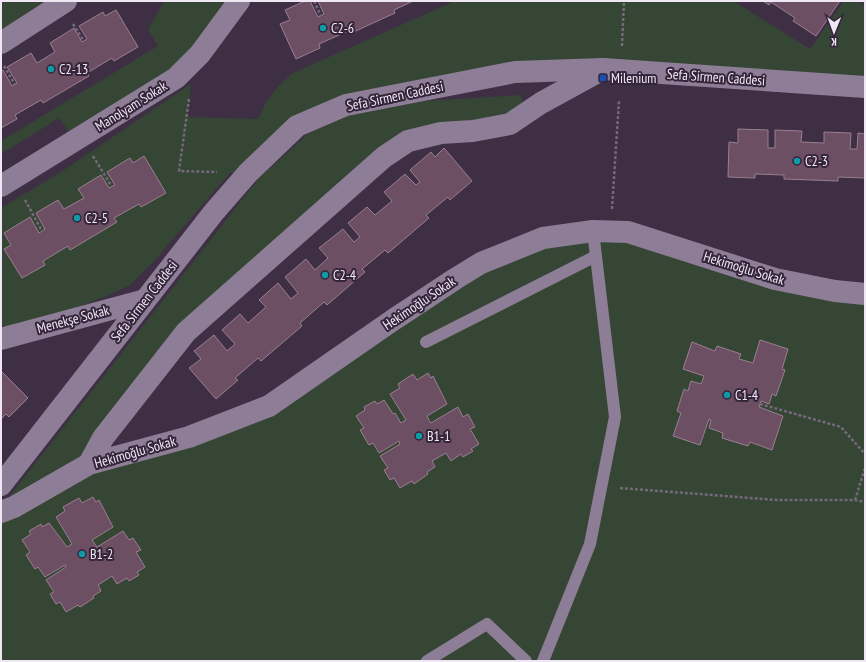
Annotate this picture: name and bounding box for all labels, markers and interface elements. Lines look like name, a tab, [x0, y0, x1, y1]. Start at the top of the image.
north arrow	[814, 12, 854, 52]
place label: C2-6	[331, 19, 354, 37]
marker: C2-6	[318, 23, 328, 33]
text: K	[831, 35, 837, 49]
place label: C2-13	[59, 60, 88, 78]
marker: C2-13	[46, 64, 56, 74]
street label: Sefa Sirmen Caddesi	[666, 65, 766, 89]
place label: Milenium	[611, 69, 656, 87]
marker: Milenium	[598, 73, 608, 83]
street label: Manolyam Sokak	[92, 76, 171, 135]
street label: Sefa Sirmen Caddesi	[345, 77, 445, 115]
place label: C2-3	[805, 152, 828, 170]
marker: C2-3	[792, 156, 802, 166]
place label: C2-5	[85, 209, 108, 227]
marker: C2-5	[72, 213, 82, 223]
street label: Hekimoğlu Sokak	[701, 247, 787, 289]
street label: Sefa Sirmen Caddesi	[107, 257, 181, 345]
place label: C2-4	[333, 266, 357, 284]
marker: C2-4	[320, 270, 330, 280]
street label: Hekimoğlu Sokak	[379, 272, 459, 334]
street label: Menekşe Sokak	[35, 301, 112, 337]
place label: C1-4	[735, 386, 759, 404]
marker: C1-4	[722, 390, 732, 400]
place label: B1-1	[427, 427, 450, 445]
marker: B1-1	[414, 431, 424, 441]
street label: Hekimoğlu Sokak	[92, 432, 178, 472]
place label: B1-2	[90, 545, 113, 563]
marker: B1-2	[77, 549, 87, 559]

